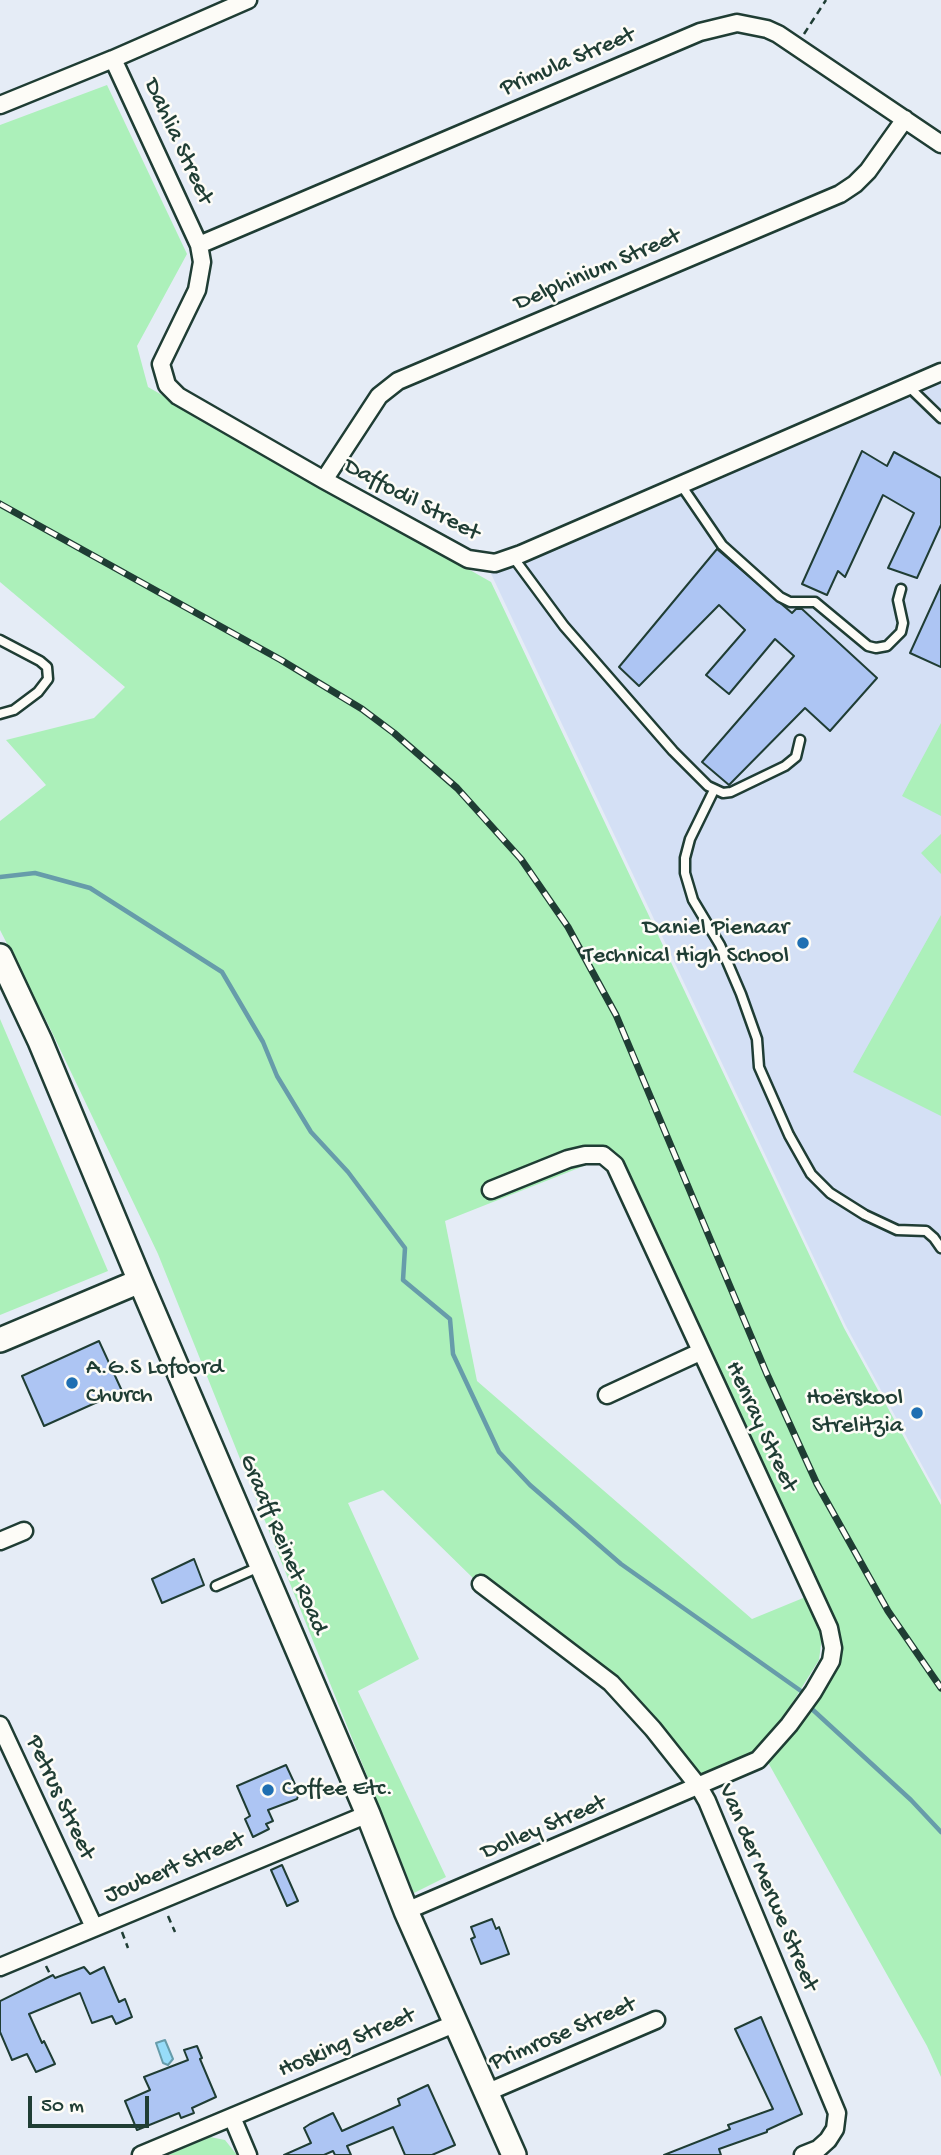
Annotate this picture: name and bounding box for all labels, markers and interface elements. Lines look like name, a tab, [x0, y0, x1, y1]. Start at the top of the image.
street label: Primula Street	[496, 22, 640, 104]
street label: Dahlia Street	[135, 75, 219, 209]
street label: Delphinium Street	[511, 223, 685, 319]
street label: Daffodil Street	[338, 453, 484, 549]
place label: Daniel Pienaar Technical High School	[584, 915, 789, 971]
marker: Daniel Pienaar Technical High School	[795, 935, 811, 951]
place label: A.G.S Lofoord Church	[86, 1355, 223, 1411]
street label: Henray Street	[717, 1357, 803, 1497]
marker: A.G.S Lofoord Church	[64, 1375, 80, 1391]
place label: Hoërskool Strelitzia	[806, 1385, 903, 1441]
marker: Hoërskool Strelitzia	[909, 1405, 925, 1421]
street label: Graaff Reinet Road	[231, 1451, 333, 1639]
street label: Petrus Street	[18, 1731, 100, 1865]
place label: Coffee Etc.	[282, 1776, 393, 1804]
street label: Van der Merwe Street	[710, 1780, 824, 1996]
marker: Coffee Etc.	[260, 1782, 276, 1798]
street label: Dolley Street	[477, 1790, 611, 1868]
street label: Joubert Street	[101, 1827, 249, 1911]
street label: Primrose Street	[486, 1991, 640, 2079]
street label: Hosking Street	[274, 2002, 420, 2086]
scale bar	[32, 2082, 152, 2126]
text: 50 m	[41, 2095, 84, 2120]

